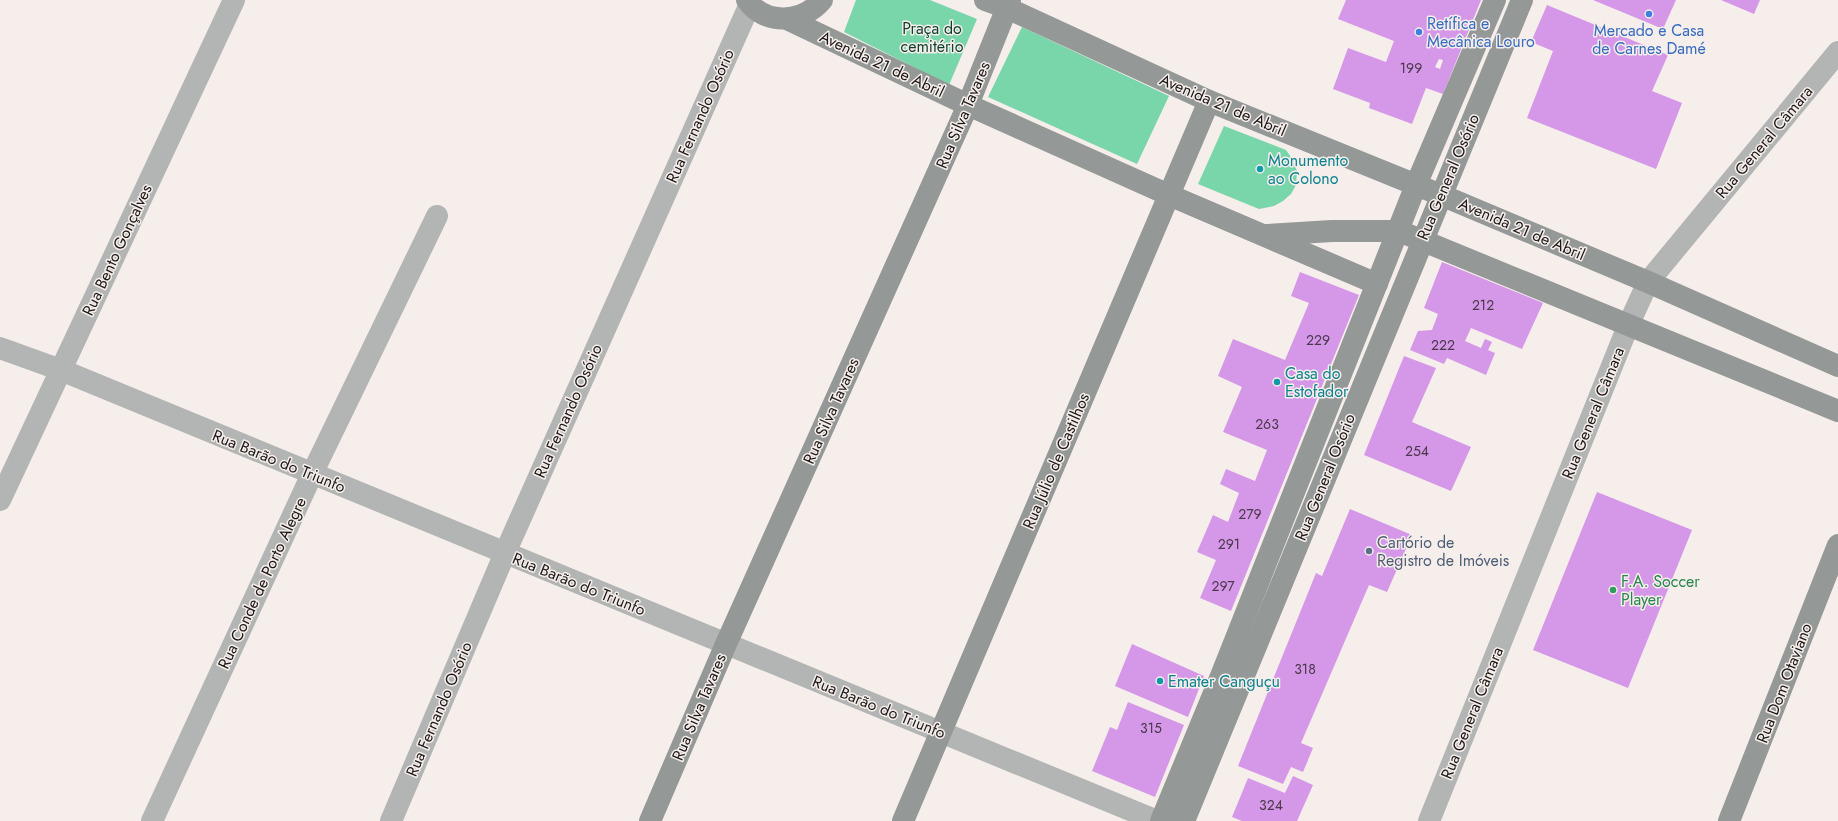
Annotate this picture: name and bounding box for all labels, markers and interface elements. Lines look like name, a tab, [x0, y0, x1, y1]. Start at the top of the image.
marker: Mercado e Casa de Carnes Damé	[1644, 9, 1654, 19]
place label: Retífica e Mecânica Louro	[1427, 12, 1535, 53]
park label: Praça do cemitério	[901, 17, 964, 58]
place label: Mercado e Casa de Carnes Damé	[1592, 19, 1706, 60]
street label: Avenida 21 de Abril	[816, 25, 948, 103]
marker: Retífica e Mecânica Louro	[1414, 27, 1424, 37]
street label: Rua Fernando Osório	[660, 45, 740, 187]
street label: Rua Silva Tavares	[930, 58, 996, 172]
house number: 199	[1400, 58, 1422, 78]
street label: Avenida 21 de Abril	[1156, 68, 1290, 142]
street label: Rua General Câmara	[1710, 81, 1818, 203]
street label: Rua General Osório	[1411, 110, 1485, 244]
place label: Monumento ao Colono	[1268, 149, 1348, 190]
marker: Monumento ao Colono	[1255, 164, 1265, 174]
street label: Rua Bento Gonçalves	[76, 180, 158, 320]
street label: Avenida 21 de Abril	[1455, 192, 1589, 266]
house number: 212	[1472, 295, 1494, 315]
house number: 229	[1306, 330, 1330, 350]
house number: 222	[1431, 335, 1455, 355]
street label: Rua Fernando Osório	[528, 340, 608, 482]
street label: Rua General Câmara	[1556, 343, 1630, 483]
street label: Rua Silva Tavares	[797, 354, 865, 468]
place label: Casa do Estofador	[1285, 362, 1349, 403]
marker: Casa do Estofador	[1272, 377, 1282, 387]
street label: Rua Júlio de Castilhos	[1017, 389, 1095, 533]
street label: Rua General Osório	[1289, 410, 1361, 544]
house number: 263	[1255, 414, 1279, 434]
street label: Rua Barão do Triunfo	[209, 424, 349, 498]
house number: 254	[1405, 441, 1429, 461]
street label: Rua Conde de Porto Alegre	[212, 493, 312, 673]
house number: 279	[1238, 504, 1262, 524]
place label: Cartório de Registro de Imóveis	[1377, 531, 1509, 572]
house number: 291	[1218, 534, 1240, 554]
marker: Cartório de Registro de Imóveis	[1364, 546, 1374, 556]
street label: Rua Barão do Triunfo	[509, 547, 649, 621]
place label: F.A. Soccer Player	[1621, 570, 1700, 611]
house number: 297	[1212, 576, 1235, 596]
marker: F.A. Soccer Player	[1608, 585, 1618, 595]
street label: Rua Dom Otaviano	[1751, 619, 1818, 746]
street label: Rua Fernando Osório	[400, 638, 478, 780]
street label: Rua General Câmara	[1435, 643, 1509, 783]
street label: Rua Silva Tavares	[666, 650, 732, 764]
house number: 318	[1294, 659, 1316, 679]
street label: Rua Barão do Triunfo	[809, 670, 949, 744]
place label: Emater Canguçu	[1168, 670, 1280, 693]
marker: Emater Canguçu	[1155, 676, 1165, 686]
house number: 315	[1140, 718, 1162, 738]
house number: 324	[1259, 795, 1283, 815]

